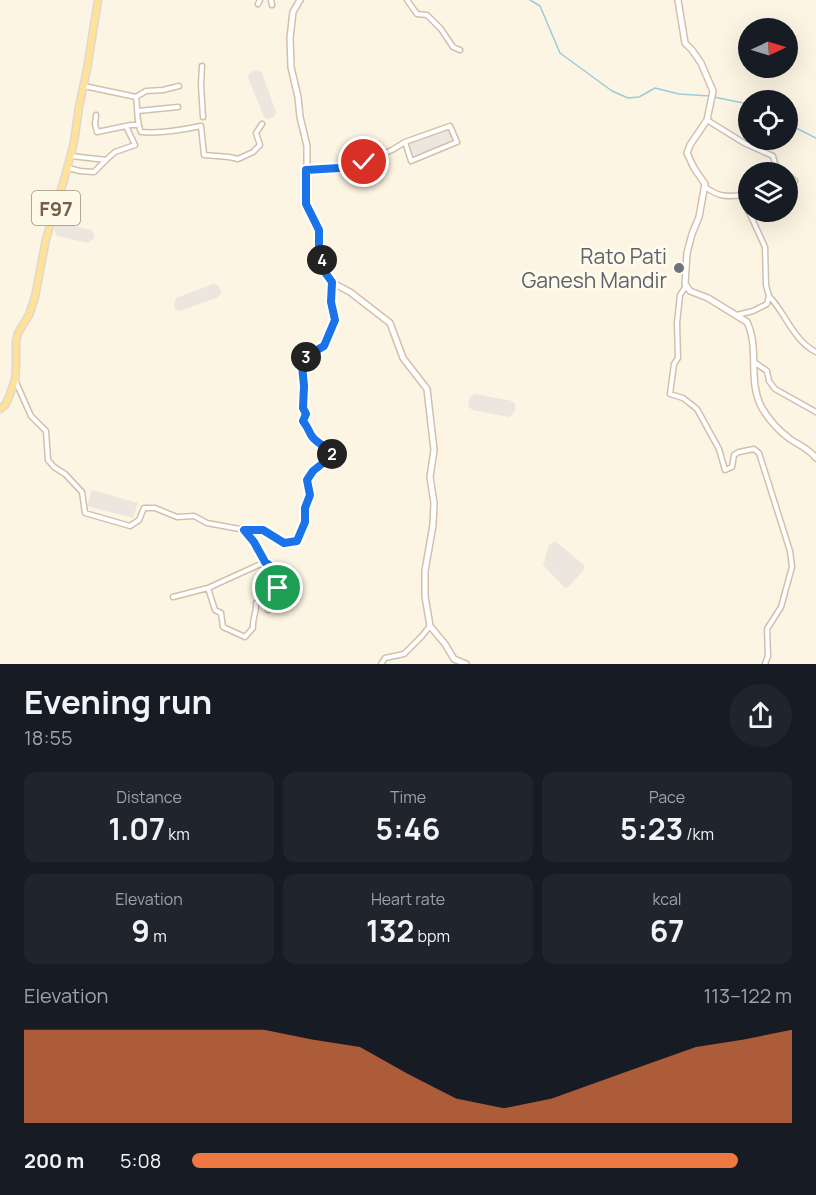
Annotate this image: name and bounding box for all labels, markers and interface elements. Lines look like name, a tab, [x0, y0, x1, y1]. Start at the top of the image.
north arrow	[738, 18, 798, 78]
map controls	[738, 18, 798, 222]
button: locate	[738, 90, 798, 150]
pin	[338, 136, 389, 187]
icon: check	[347, 145, 380, 178]
button: layers	[738, 162, 798, 222]
road number: F97	[32, 191, 80, 225]
place label: Rato Pati Ganesh Mandir	[522, 242, 667, 294]
pin: 4	[307, 245, 337, 275]
text: 4	[317, 249, 327, 271]
marker: Rato Pati Ganesh Mandir	[672, 261, 686, 275]
pin: 3	[291, 342, 321, 372]
text: 3	[301, 346, 311, 368]
pin: 2	[317, 439, 347, 469]
text: 2	[327, 443, 337, 465]
pin	[252, 562, 303, 613]
icon: arrive	[261, 571, 294, 604]
text: Evening run	[24, 679, 212, 724]
button: share	[729, 684, 792, 747]
text: 18:55	[24, 724, 73, 751]
text: Distance	[116, 786, 182, 808]
text: Time	[390, 786, 426, 808]
text: Pace	[649, 786, 685, 808]
text: 1.07	[108, 808, 165, 849]
text: 5:46	[376, 808, 440, 849]
text: 5:23	[620, 808, 683, 849]
text: km	[165, 823, 190, 845]
text: /km	[683, 823, 714, 845]
text: Elevation	[115, 888, 183, 910]
text: Heart rate	[371, 888, 445, 910]
text: kcal	[652, 888, 682, 910]
text: 9	[131, 910, 150, 951]
text: 132	[366, 910, 414, 951]
text: 67	[650, 910, 684, 951]
text: m	[150, 925, 167, 947]
text: bpm	[414, 925, 450, 947]
text: Elevation	[24, 982, 108, 1009]
text: 113–122 m	[703, 982, 792, 1009]
text: 200 m	[24, 1147, 84, 1174]
text: 5:08	[120, 1147, 161, 1174]

